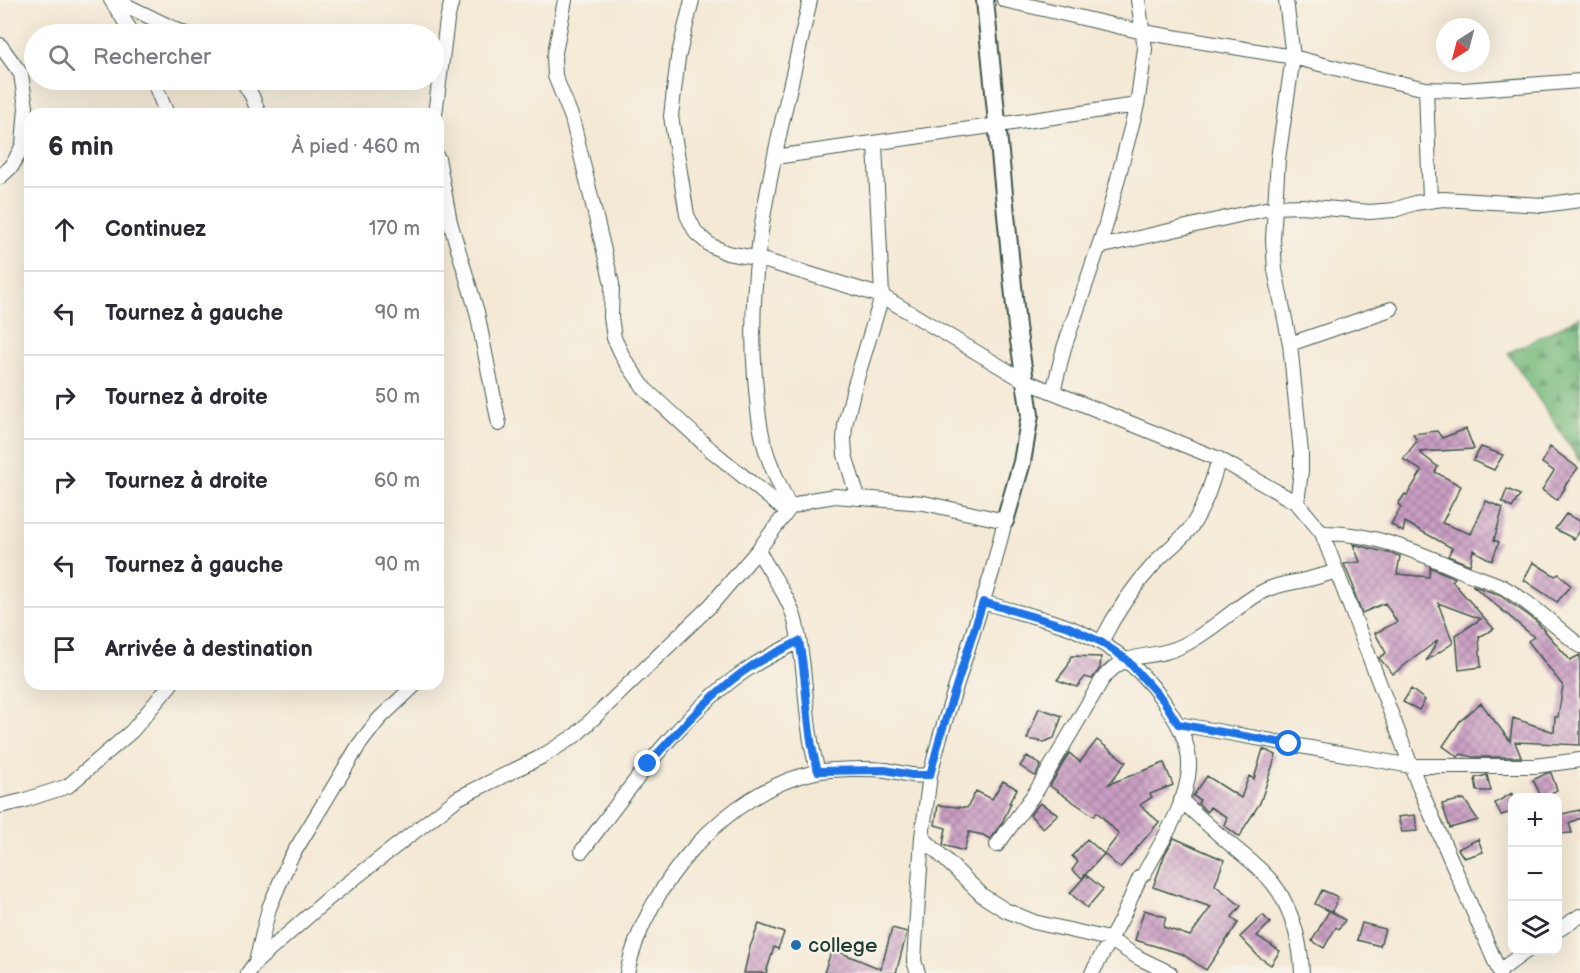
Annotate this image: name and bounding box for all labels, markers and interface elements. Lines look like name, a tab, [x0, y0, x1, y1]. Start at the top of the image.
north arrow	[1436, 18, 1490, 72]
search box	[24, 24, 444, 90]
icon: search	[45, 41, 78, 74]
text: Rechercher	[93, 44, 211, 71]
text: 6 min	[48, 132, 114, 163]
text: À pied · 460 m	[292, 135, 420, 159]
icon: ahead	[48, 213, 81, 246]
text: Continuez	[105, 216, 206, 243]
text: 170 m	[369, 217, 420, 241]
icon: left	[48, 297, 81, 330]
text: Tournez à gauche	[105, 300, 283, 327]
text: 90 m	[375, 301, 420, 325]
icon: right	[48, 381, 81, 414]
text: Tournez à droite	[105, 384, 268, 411]
text: 50 m	[375, 385, 420, 409]
icon: right	[48, 465, 81, 498]
text: Tournez à droite	[105, 468, 268, 495]
text: 60 m	[374, 469, 420, 493]
icon: left	[48, 549, 81, 582]
text: Tournez à gauche	[105, 552, 283, 579]
text: 90 m	[375, 553, 420, 577]
icon: arrive	[48, 633, 81, 666]
text: Arrivée à destination	[105, 636, 313, 663]
route start	[1275, 730, 1301, 756]
route end	[634, 750, 660, 776]
map controls	[1508, 793, 1562, 955]
button: +	[1508, 793, 1562, 847]
button: −	[1508, 847, 1562, 901]
button: layers	[1508, 901, 1562, 955]
place label: college	[808, 933, 877, 958]
marker: college	[789, 938, 803, 952]

